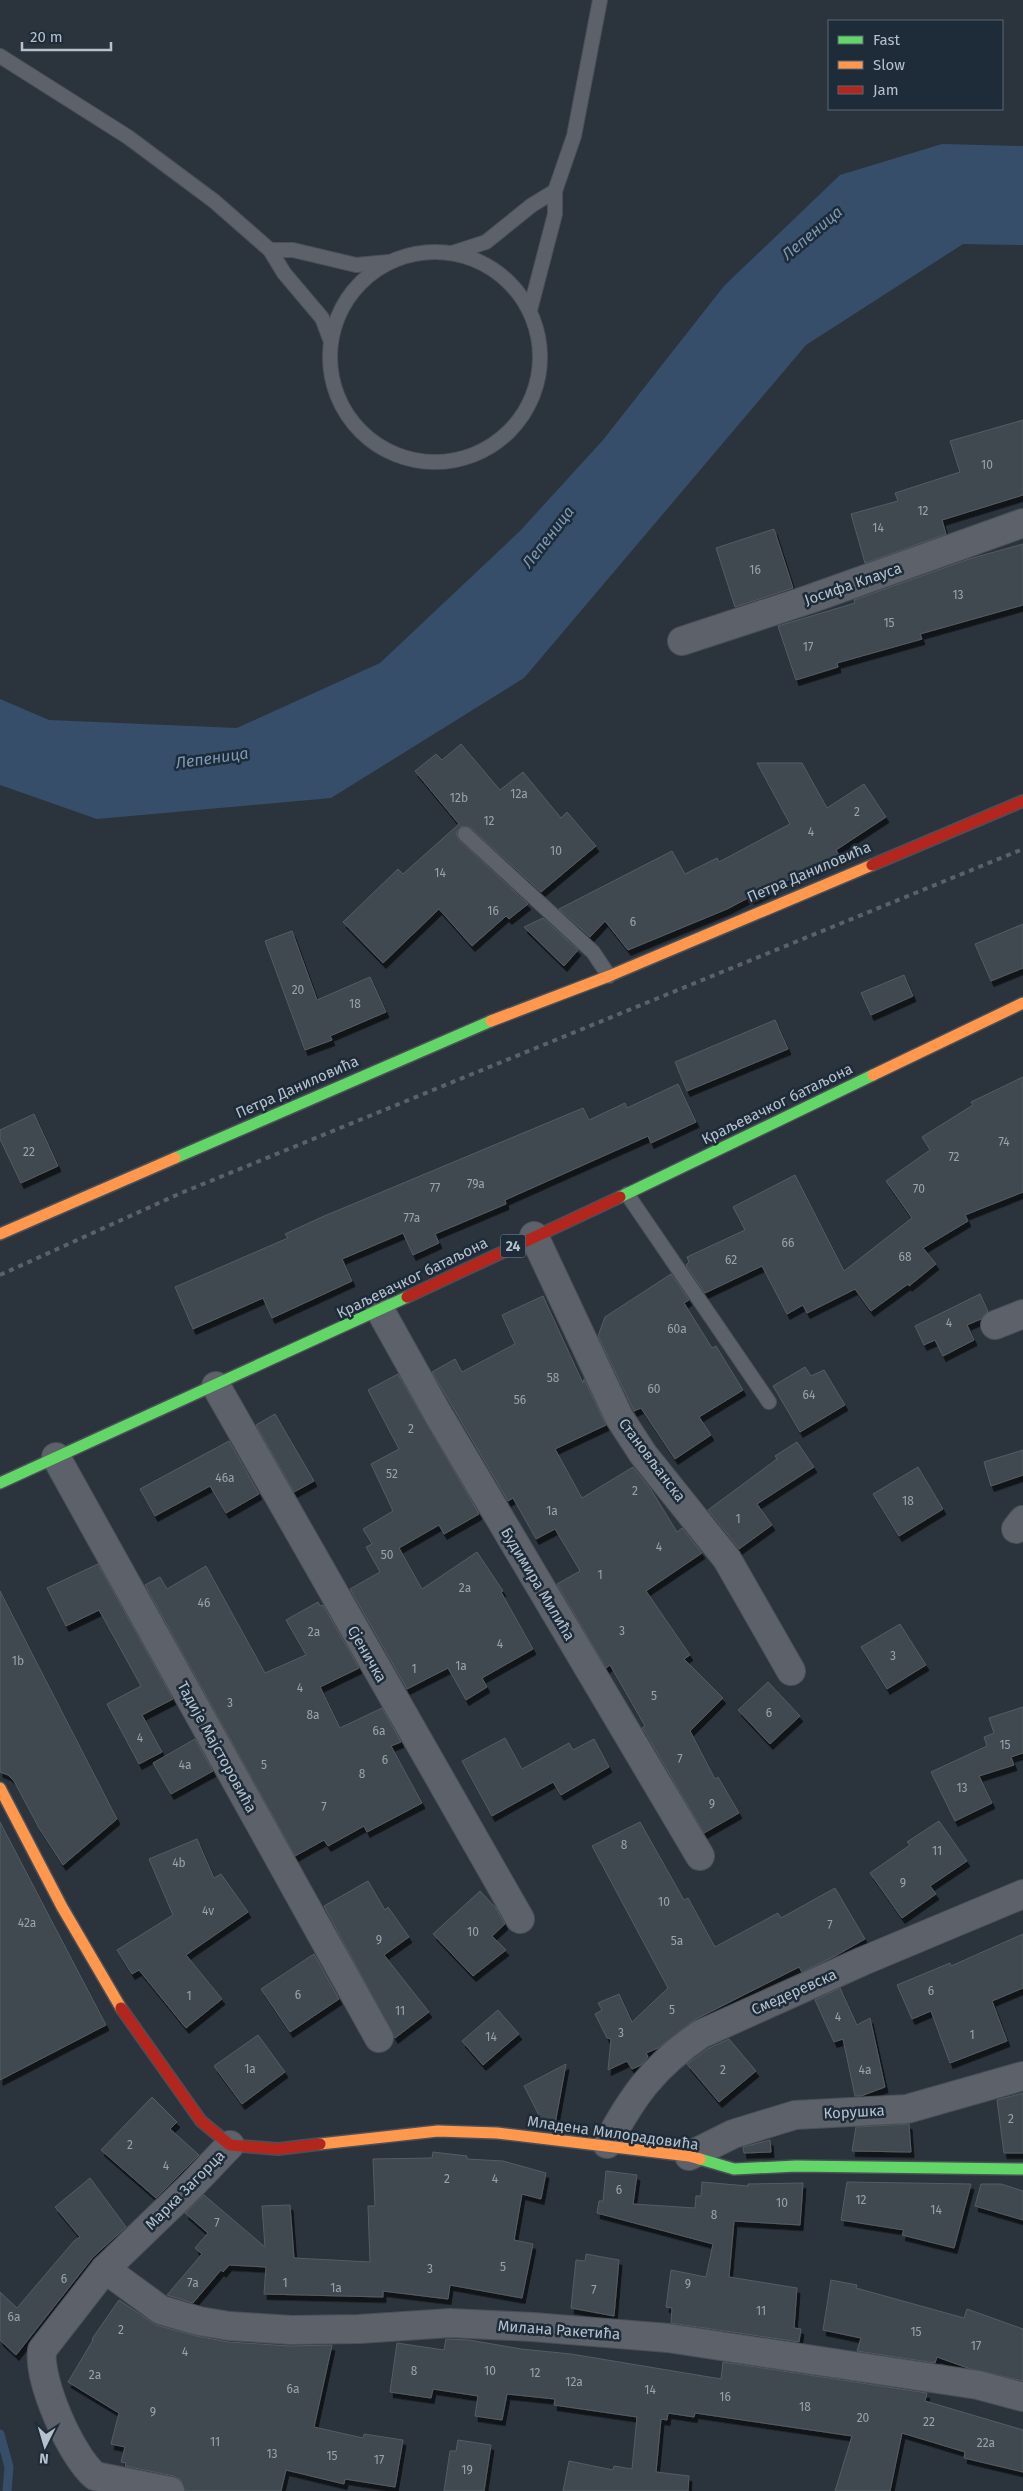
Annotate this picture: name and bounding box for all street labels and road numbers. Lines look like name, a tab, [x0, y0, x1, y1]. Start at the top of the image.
street label: Јосифа Клауса	[802, 559, 904, 609]
street label: Петра Даниловића	[744, 838, 874, 906]
street label: Петра Даниловића	[233, 1052, 361, 1122]
street label: Краљевачког батаљона	[698, 1060, 856, 1148]
street label: Краљевачког батаљона	[333, 1234, 491, 1322]
road number: 24	[500, 1234, 526, 1258]
street label: Становљанска	[615, 1415, 689, 1505]
street label: Будимира Милића	[497, 1524, 579, 1644]
street label: Сјеничка	[344, 1622, 390, 1686]
street label: Тадије Мајсторовића	[173, 1678, 261, 1816]
street label: Смедеревска	[749, 1965, 839, 2019]
street label: Корушка	[823, 2101, 885, 2123]
street label: Младена Милорадовића	[526, 2112, 700, 2154]
street label: Марка Загорца	[141, 2146, 229, 2234]
street label: Милана Ракетића	[497, 2317, 621, 2343]

